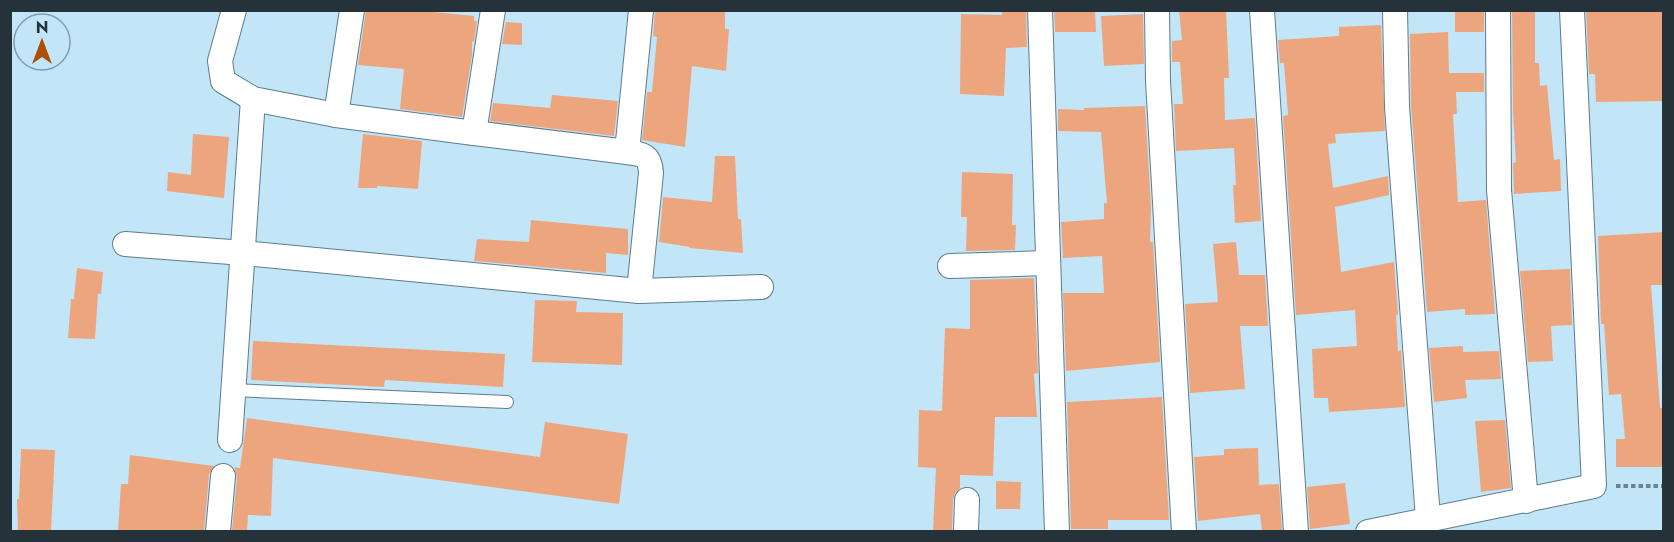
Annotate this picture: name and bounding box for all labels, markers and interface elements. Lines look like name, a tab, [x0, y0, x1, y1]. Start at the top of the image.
north arrow	[12, 12, 72, 72]
text: N	[36, 16, 48, 39]

